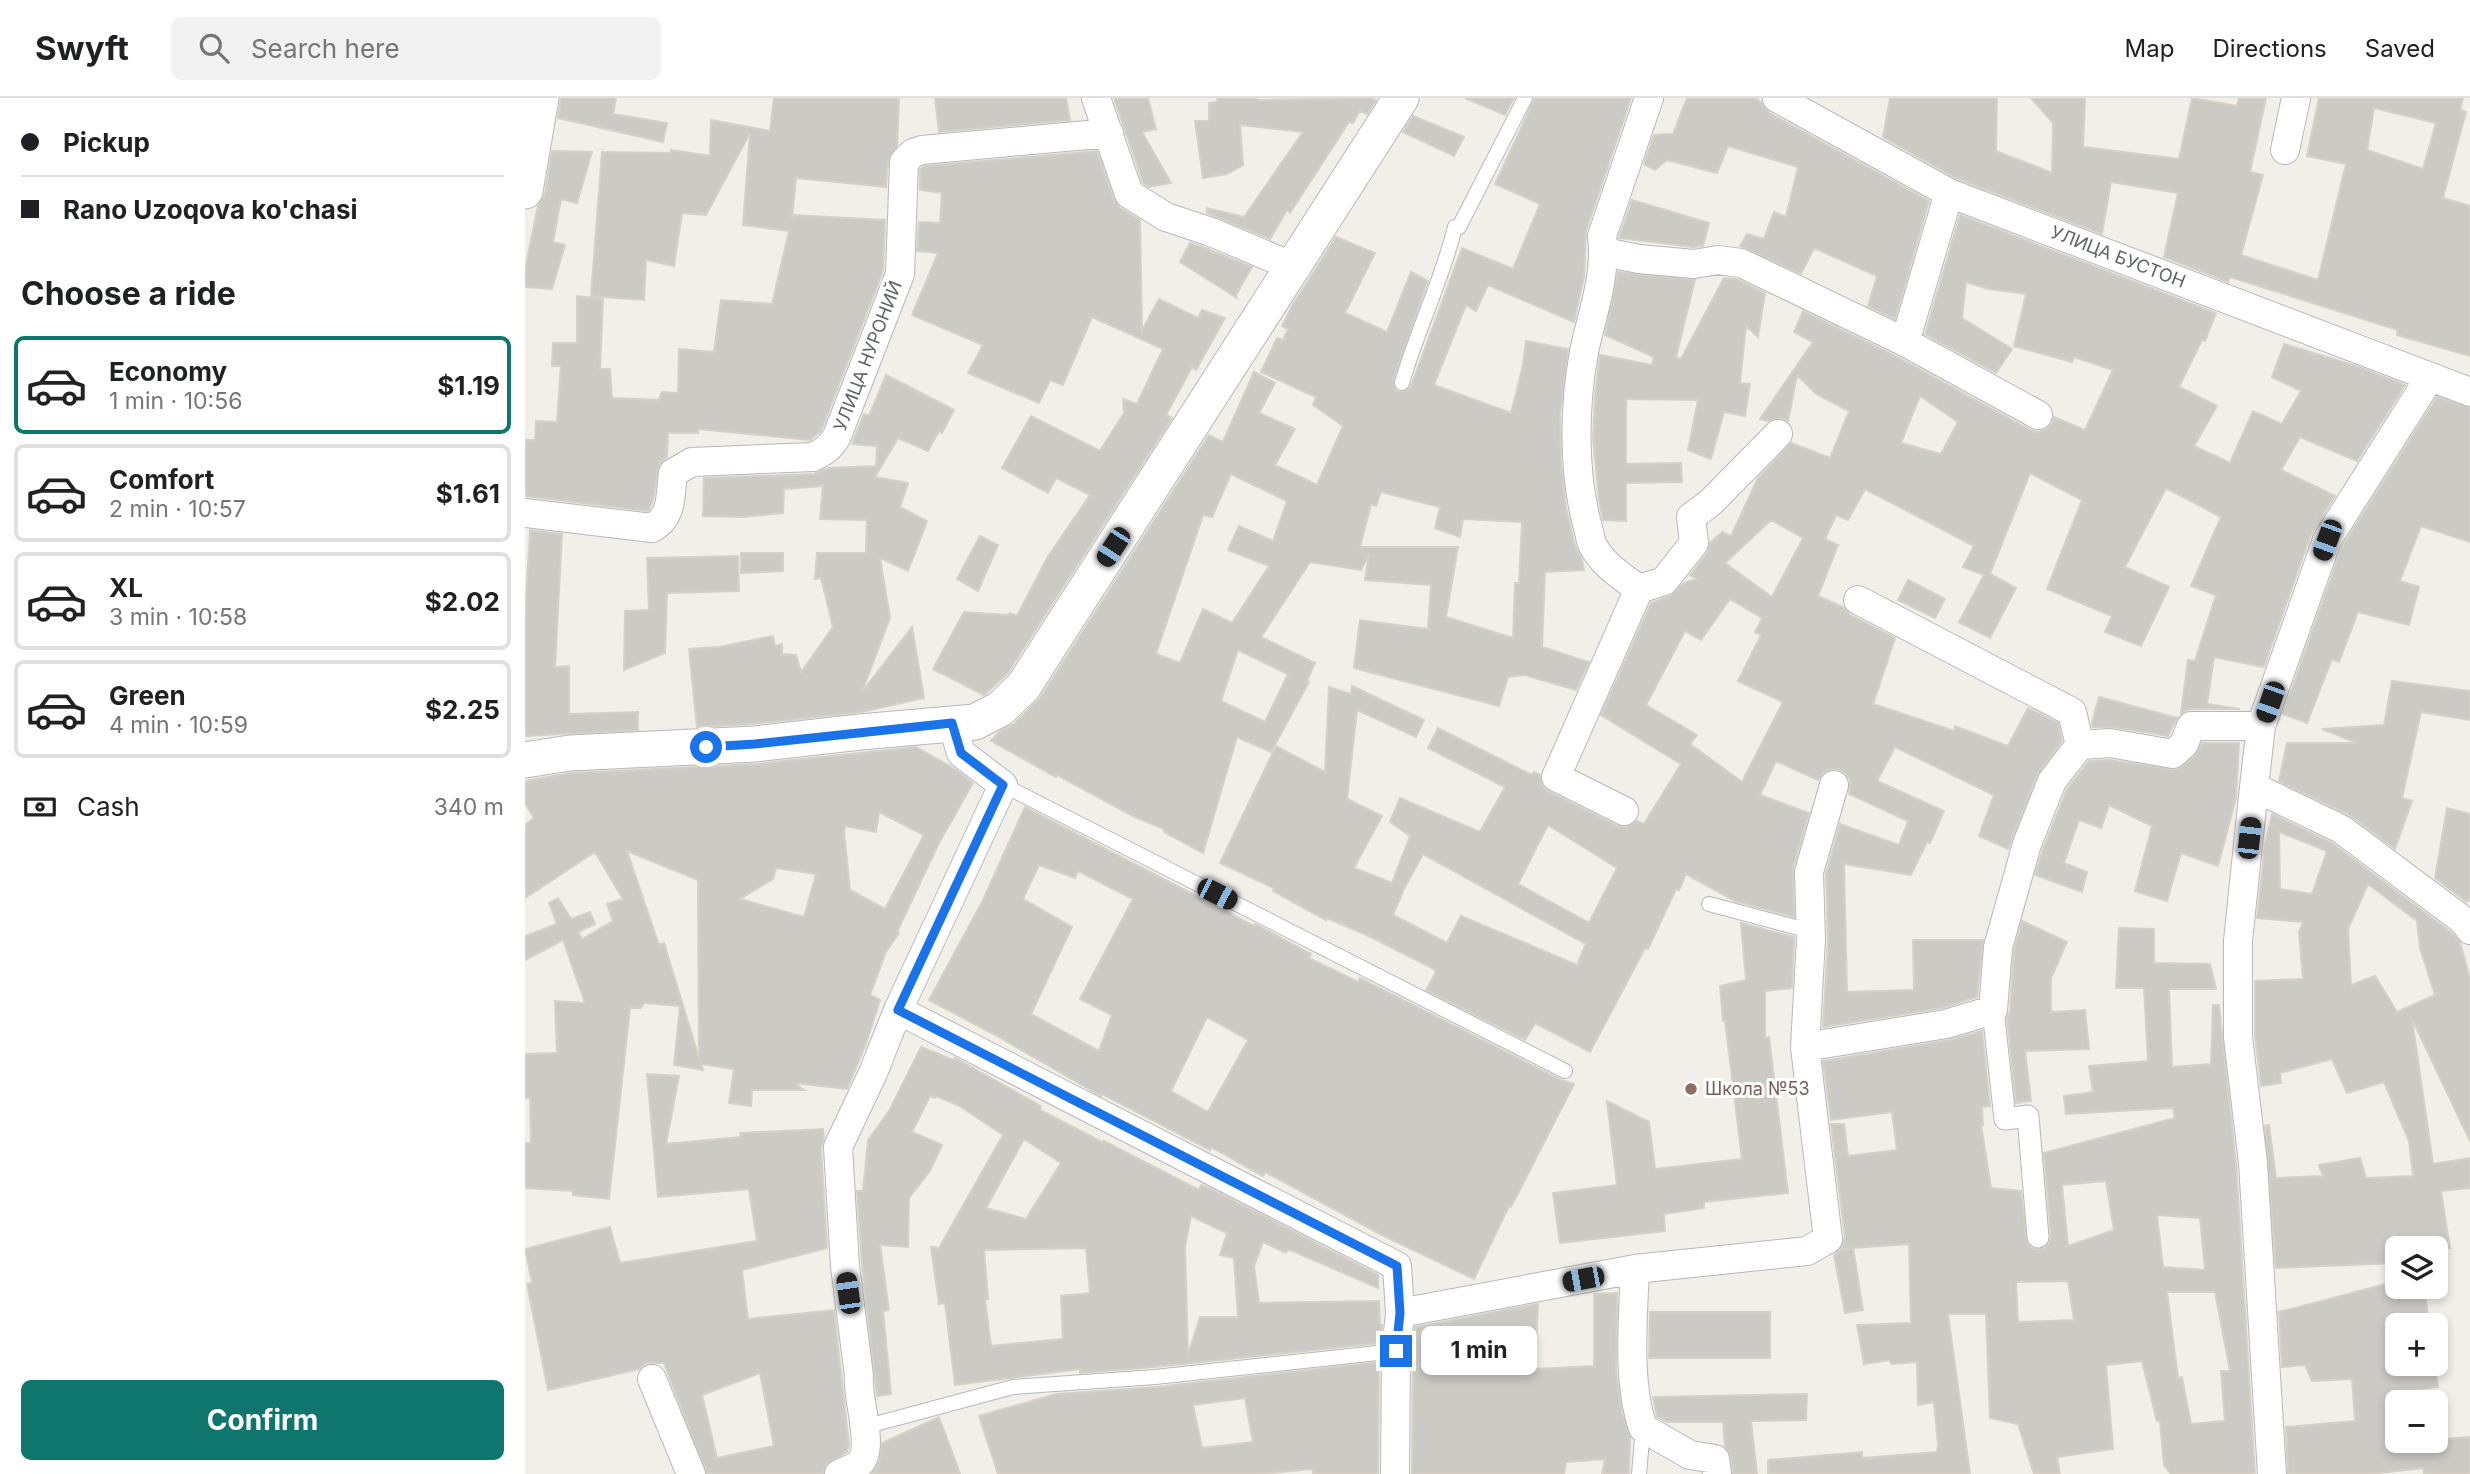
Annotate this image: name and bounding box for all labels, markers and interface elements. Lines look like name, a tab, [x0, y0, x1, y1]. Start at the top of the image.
search box	[171, 17, 661, 80]
text: Swyft	[35, 28, 129, 68]
icon: search	[195, 29, 233, 67]
text: Search here	[251, 33, 400, 64]
text: Map	[2125, 34, 2174, 63]
text: Directions	[2212, 34, 2327, 63]
text: Saved	[2365, 34, 2435, 63]
text: Pickup	[63, 127, 150, 158]
text: Rano Uzoqova ko'chasi	[63, 194, 358, 225]
street label: УЛИЦА БУСТОН	[2048, 221, 2188, 292]
text: Choose a ride	[21, 274, 236, 313]
street label: УЛИЦА НУРОНИЙ	[828, 277, 906, 434]
icon: car	[25, 354, 88, 417]
text: Economy	[109, 356, 227, 387]
text: $1.19	[437, 370, 500, 401]
text: 1 min · 10:56	[109, 387, 242, 415]
icon: car	[25, 462, 88, 525]
text: Comfort	[109, 464, 214, 495]
text: $1.61	[436, 478, 500, 509]
text: 2 min · 10:57	[109, 495, 246, 523]
car	[2310, 517, 2345, 563]
car	[1093, 524, 1134, 570]
icon: car	[25, 570, 88, 633]
text: XL	[109, 572, 143, 603]
text: $2.02	[425, 586, 500, 617]
text: 3 min · 10:58	[109, 603, 247, 631]
icon: car	[25, 678, 88, 741]
car	[2254, 679, 2287, 725]
text: Green	[109, 680, 186, 711]
text: $2.25	[425, 694, 500, 725]
text: 4 min · 10:59	[109, 711, 248, 739]
route start	[690, 731, 722, 763]
icon: cash	[21, 788, 59, 826]
text: Cash	[77, 791, 140, 822]
text: 340 m	[434, 793, 504, 821]
car	[2237, 816, 2262, 860]
car	[1194, 875, 1241, 913]
place label: Школа №53	[1705, 1078, 1810, 1099]
marker: Школа №53	[1683, 1081, 1699, 1097]
map controls	[2385, 1236, 2448, 1453]
button: layers	[2385, 1236, 2448, 1299]
car	[1561, 1265, 1606, 1293]
car	[835, 1271, 862, 1315]
button: +	[2385, 1313, 2448, 1376]
callout: 1 min	[1421, 1326, 1536, 1376]
route end	[1380, 1335, 1412, 1367]
text: 1 min	[1451, 1336, 1507, 1364]
button: Confirm	[21, 1380, 504, 1460]
button: −	[2385, 1390, 2448, 1453]

